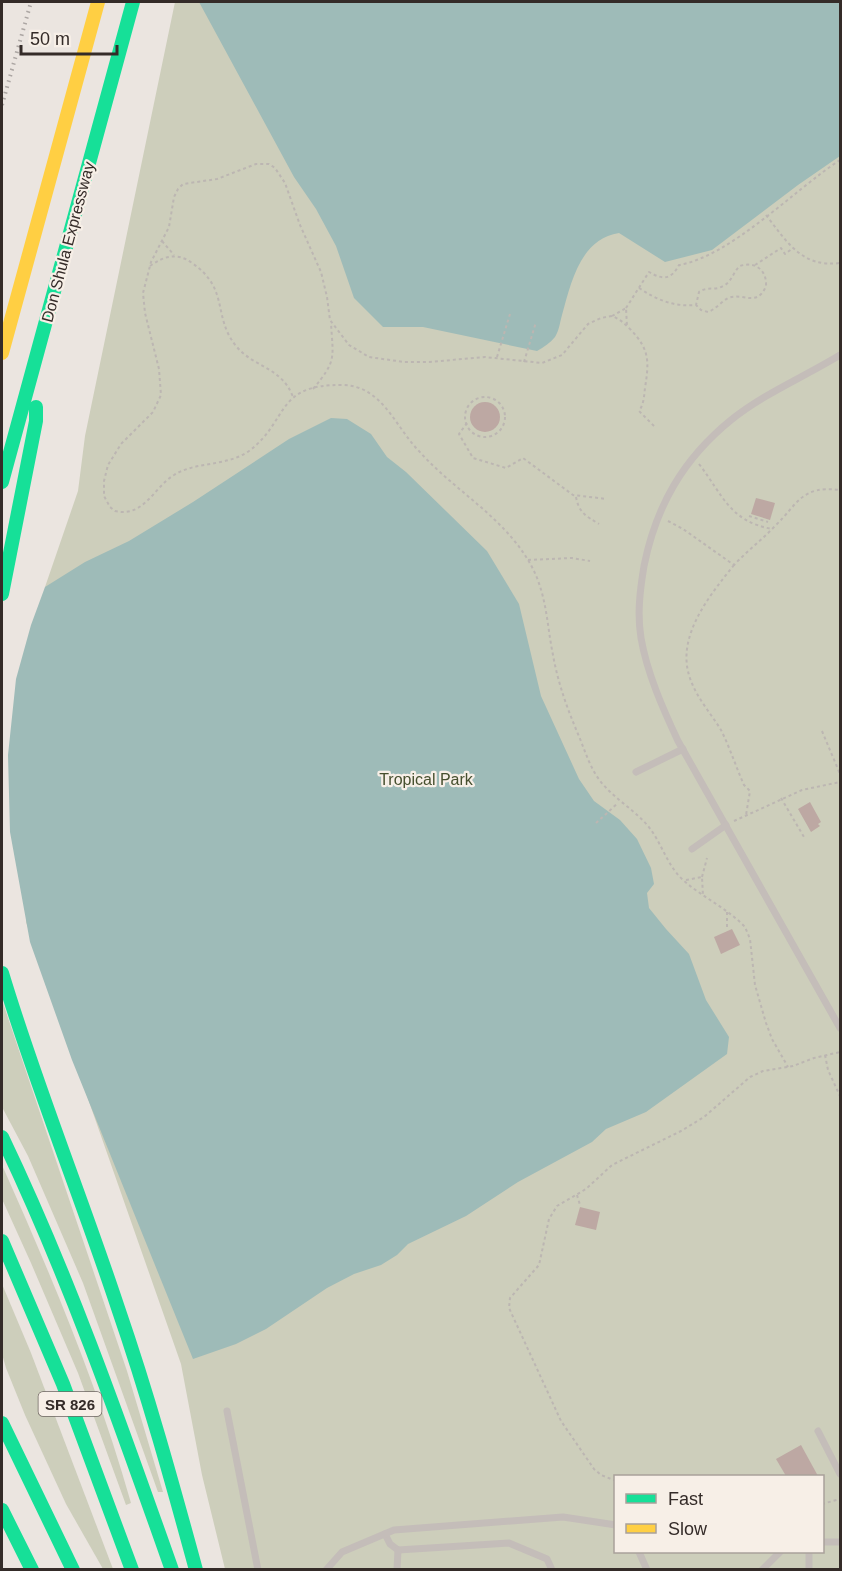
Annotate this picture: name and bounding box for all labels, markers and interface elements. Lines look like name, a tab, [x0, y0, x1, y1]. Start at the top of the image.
scale bar	[21, 18, 117, 56]
text: 50 m	[30, 29, 70, 49]
street label: Don Shula Expressway	[38, 160, 98, 324]
park label: Tropical Park	[379, 771, 474, 788]
road number: SR 826	[38, 1392, 101, 1416]
legend	[614, 1475, 824, 1553]
text: Fast	[668, 1489, 703, 1509]
text: Slow	[668, 1519, 708, 1539]

